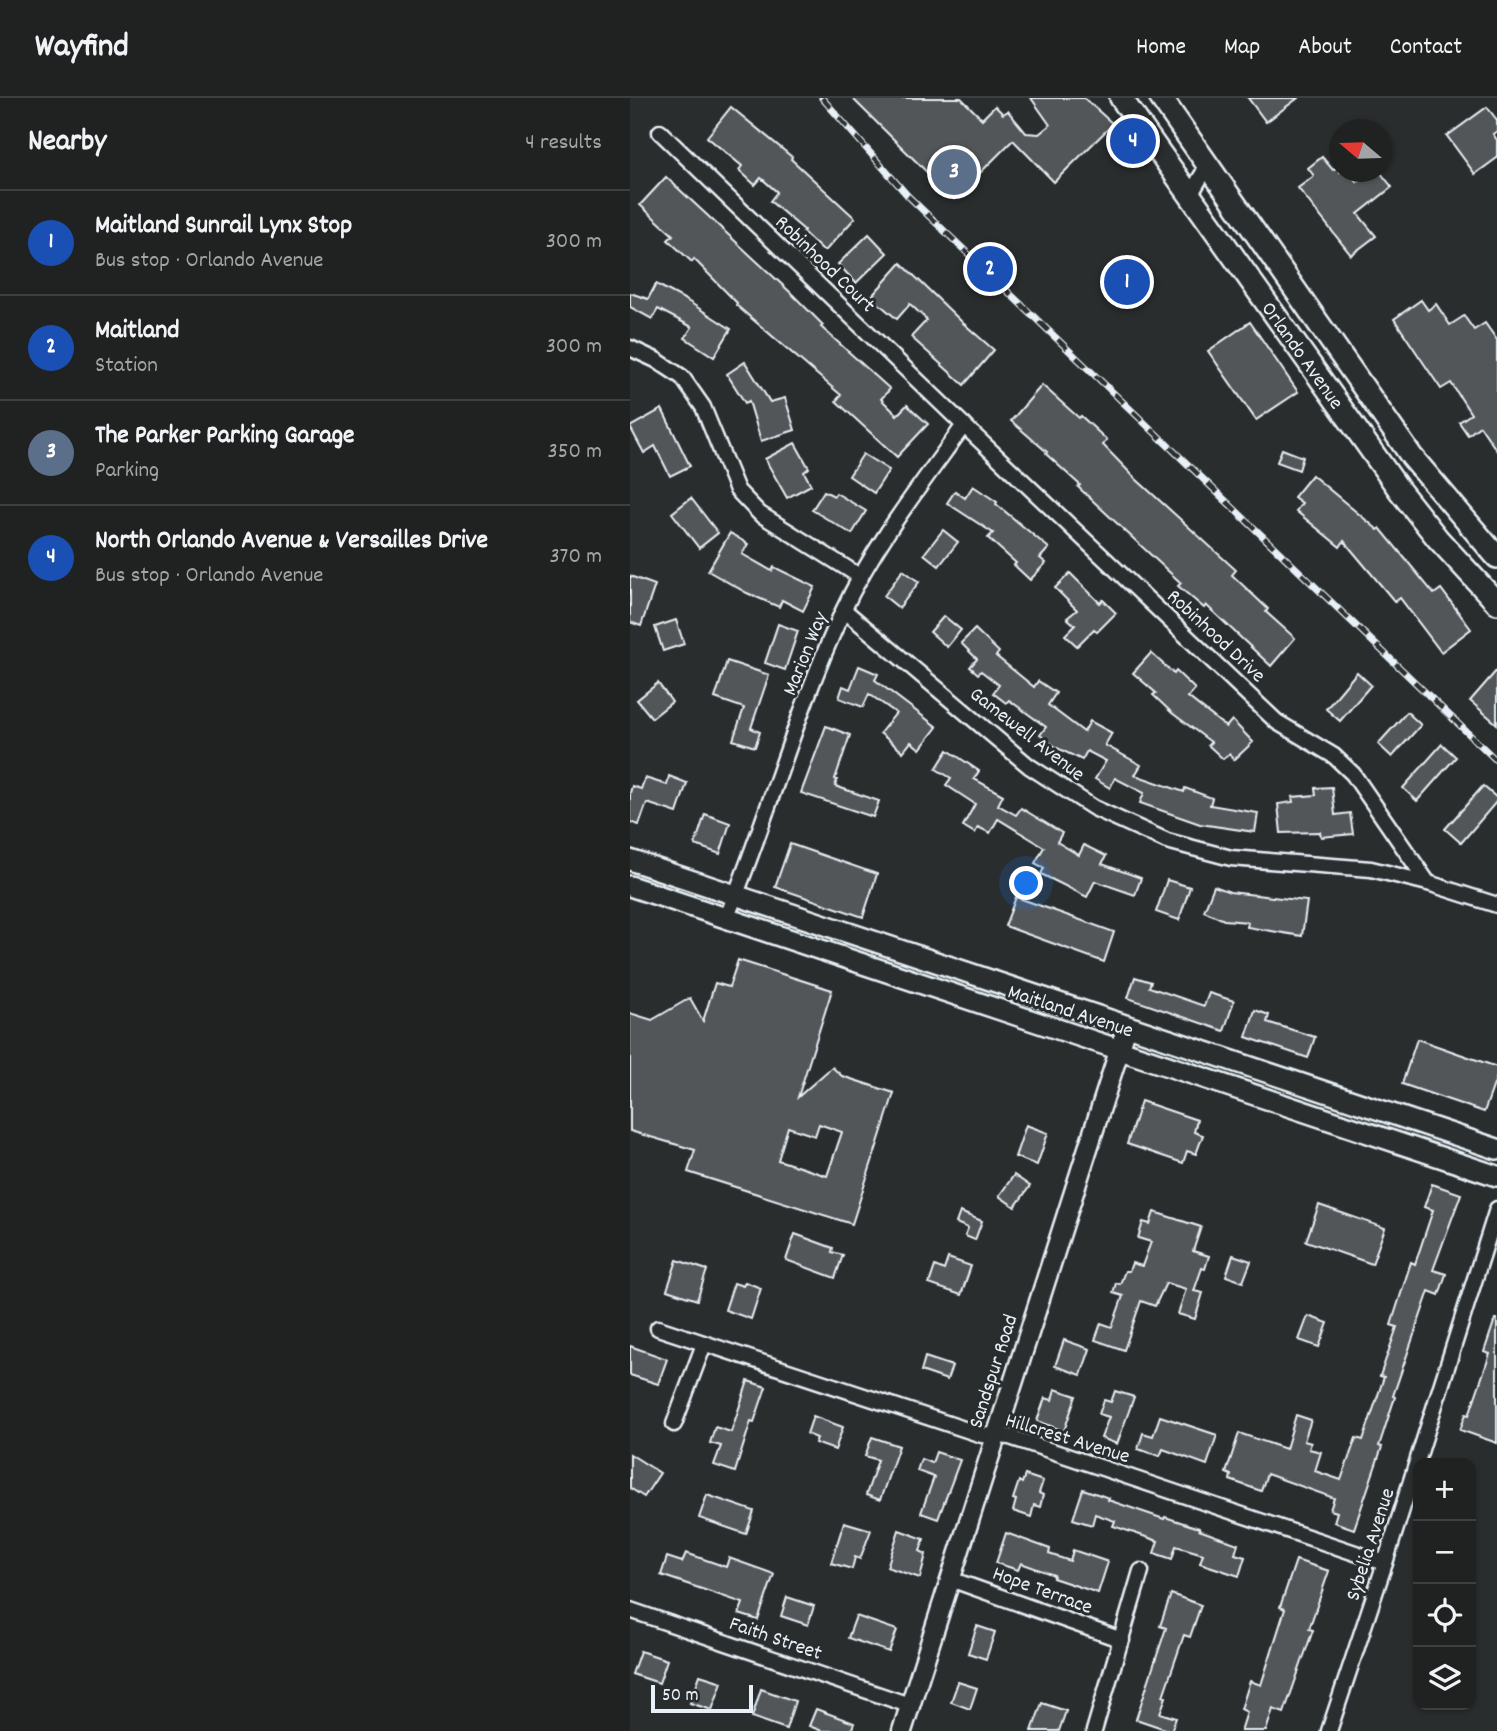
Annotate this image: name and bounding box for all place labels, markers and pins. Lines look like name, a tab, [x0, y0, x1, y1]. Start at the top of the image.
pin: 4	[1110, 115, 1156, 167]
pin: 3	[931, 146, 977, 198]
pin: 2	[967, 243, 1013, 295]
pin: 1	[1104, 256, 1150, 308]

